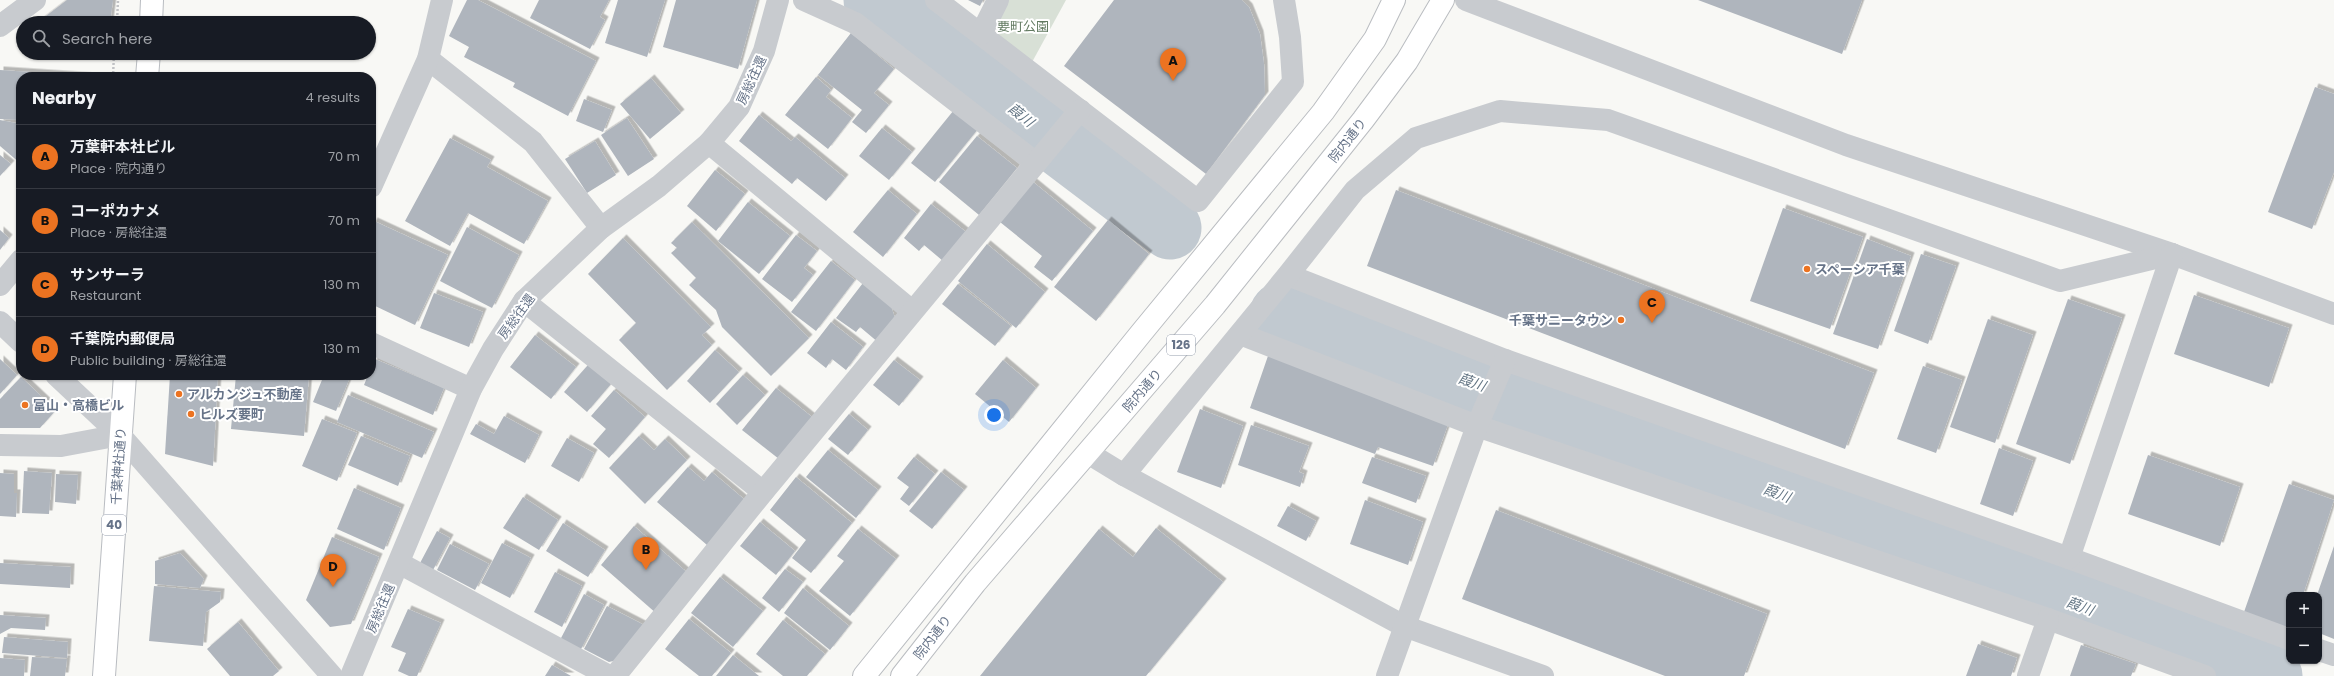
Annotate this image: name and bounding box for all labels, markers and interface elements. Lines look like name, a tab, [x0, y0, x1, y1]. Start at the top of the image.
search box	[16, 16, 376, 60]
park label: 要町公園	[997, 17, 1049, 36]
icon: search	[30, 27, 52, 49]
text: Search here	[62, 28, 152, 49]
pin: A	[1160, 48, 1186, 81]
street label: 房総往還	[732, 53, 771, 108]
text: Nearby	[32, 86, 96, 110]
text: 4 results	[306, 88, 360, 107]
water label: 葭川	[1004, 99, 1040, 133]
street label: 院内通り	[1324, 114, 1371, 167]
text: 万葉軒本社ビル	[70, 136, 175, 157]
text: A	[40, 147, 50, 166]
text: 70 m	[328, 147, 360, 166]
text: Place · 院内通り	[70, 159, 167, 178]
text: コーポカナメ	[70, 200, 160, 221]
text: B	[41, 211, 49, 230]
text: 70 m	[328, 211, 360, 230]
text: Place · 房総往還	[70, 223, 167, 242]
place label: スペーシア千葉	[1815, 260, 1905, 279]
text: サンサーラ	[70, 264, 145, 285]
marker: スペーシア千葉	[1802, 264, 1812, 274]
text: C	[40, 275, 50, 294]
text: 130 m	[323, 275, 360, 294]
text: Restaurant	[70, 286, 141, 305]
street label: 房総往還	[493, 290, 539, 343]
pin: C	[1639, 290, 1665, 323]
place label: 千葉サニータウン	[1509, 311, 1613, 330]
marker: 千葉サニータウン	[1616, 315, 1626, 325]
text: 千葉院内郵便局	[70, 328, 175, 349]
road number: 126	[1167, 335, 1195, 355]
text: D	[40, 339, 50, 358]
text: 130 m	[323, 339, 360, 358]
text: Public building · 房総往還	[70, 351, 227, 370]
street label: 院内通り	[1118, 364, 1167, 416]
water label: 葭川	[1456, 368, 1490, 397]
place label: アルカンジュ不動産	[187, 385, 303, 404]
marker: アルカンジュ不動産	[174, 389, 184, 399]
place label: 富山・高橋ビル	[33, 396, 124, 415]
marker: 富山・高橋ビル	[20, 400, 30, 410]
place label: ヒルズ要町	[199, 405, 264, 424]
your location	[984, 405, 1004, 425]
marker: ヒルズ要町	[186, 409, 196, 419]
street label: 千葉神社通り	[106, 426, 131, 506]
water label: 葭川	[1760, 479, 1795, 508]
road number: 40	[102, 515, 126, 535]
pin: B	[633, 537, 659, 570]
pin: D	[320, 554, 346, 587]
street label: 房総往還	[362, 581, 399, 636]
water label: 葭川	[2063, 592, 2098, 621]
map controls	[2286, 592, 2322, 664]
button: +	[2286, 592, 2322, 628]
street label: 院内通り	[909, 611, 956, 664]
button: −	[2286, 628, 2322, 664]

